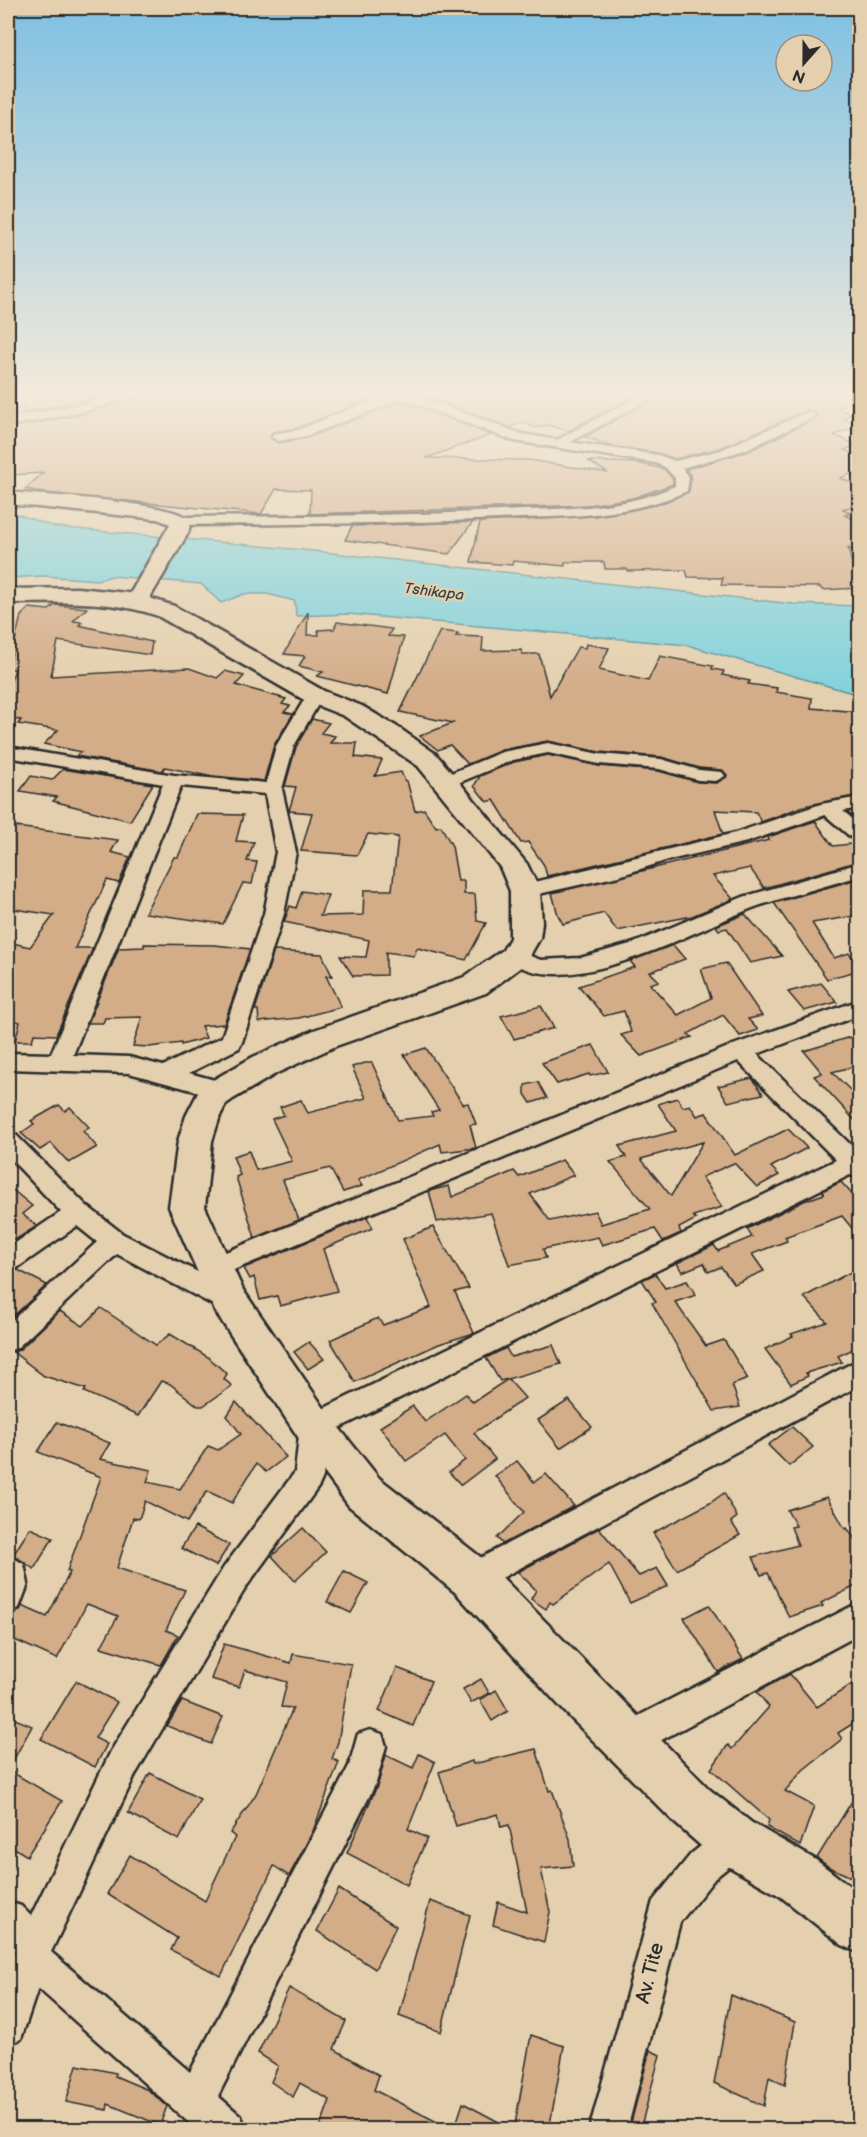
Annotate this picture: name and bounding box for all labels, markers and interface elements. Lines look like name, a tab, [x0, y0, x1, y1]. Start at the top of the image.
north arrow	[774, 33, 834, 93]
text: N	[790, 65, 808, 87]
water label: Tshikapa	[403, 579, 465, 605]
street label: Av. Tite	[631, 1940, 669, 2006]

